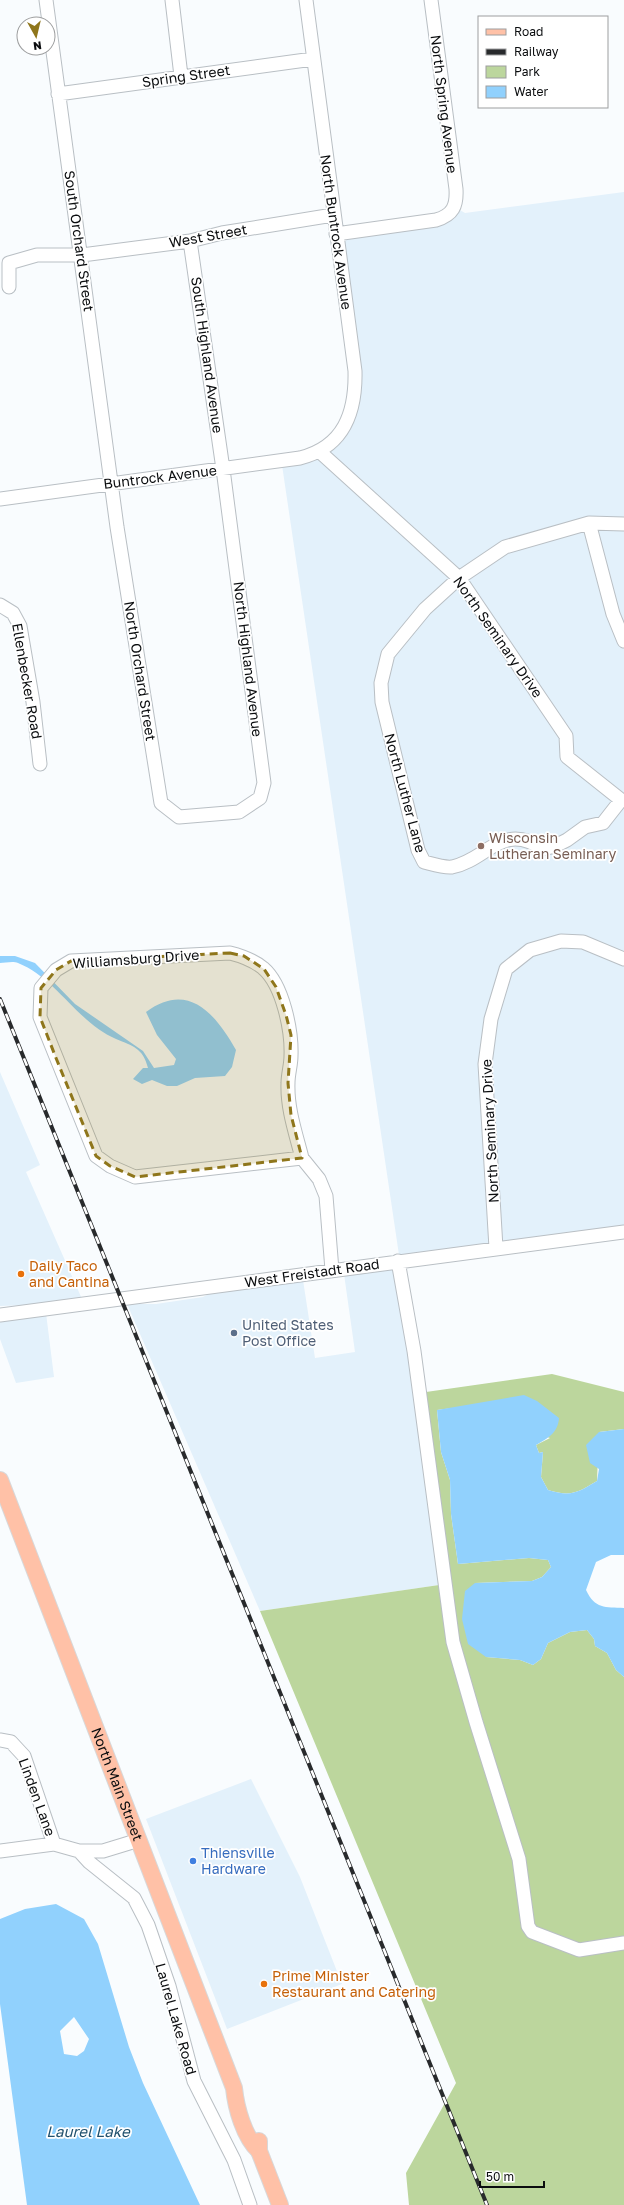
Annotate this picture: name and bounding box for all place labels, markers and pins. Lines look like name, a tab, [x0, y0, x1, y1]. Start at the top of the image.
place label: Wisconsin Lutheran Seminary	[489, 829, 616, 862]
marker: Wisconsin Lutheran Seminary	[476, 841, 486, 851]
place label: Daily Taco and Cantina	[29, 1257, 109, 1290]
marker: Daily Taco and Cantina	[16, 1269, 26, 1279]
place label: United States Post Office	[242, 1316, 334, 1349]
marker: United States Post Office	[229, 1328, 239, 1338]
place label: Thiensville Hardware	[201, 1844, 275, 1877]
marker: Thiensville Hardware	[188, 1856, 198, 1866]
place label: Prime Minister Restaurant and Catering	[272, 1967, 436, 2000]
marker: Prime Minister Restaurant and Catering	[259, 1979, 269, 1989]

